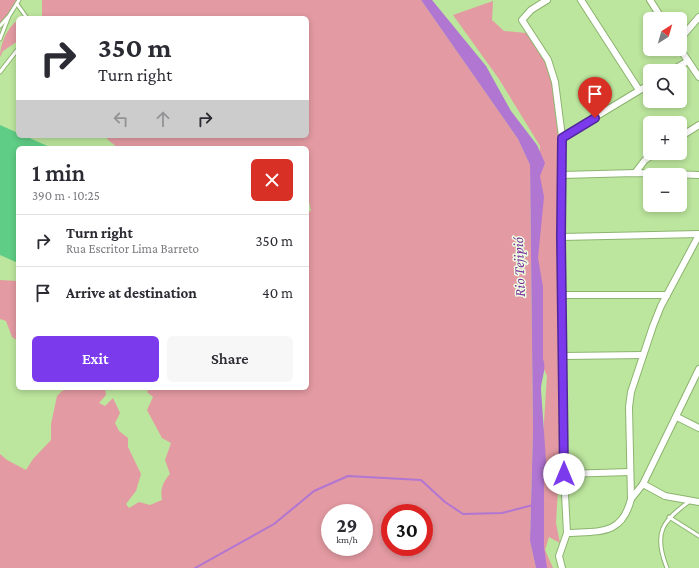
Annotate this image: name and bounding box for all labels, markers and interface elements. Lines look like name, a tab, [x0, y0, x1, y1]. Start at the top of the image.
north arrow	[643, 12, 687, 56]
map controls	[643, 12, 687, 212]
icon: right	[32, 32, 84, 84]
text: 350 m	[98, 32, 172, 63]
button: search	[643, 64, 687, 108]
text: Turn right	[98, 65, 172, 85]
pin	[578, 77, 612, 118]
icon: arrive	[584, 83, 606, 105]
icon: left	[110, 108, 132, 130]
icon: ahead	[152, 108, 174, 130]
icon: right	[194, 108, 216, 130]
button: +	[643, 116, 687, 160]
text: 1 min	[32, 159, 85, 186]
button: close	[251, 159, 293, 201]
button: −	[643, 168, 687, 212]
text: 390 m · 10:25	[32, 188, 100, 203]
text: Turn right	[66, 225, 133, 241]
icon: right	[32, 230, 54, 252]
text: 350 m	[255, 233, 293, 249]
water label: Rio Tejipió	[510, 236, 529, 297]
text: Rua Escritor Lima Barreto	[66, 241, 199, 256]
icon: arrive	[32, 282, 54, 304]
text: Arrive at destination	[66, 285, 197, 301]
text: 40 m	[262, 285, 293, 301]
button: Exit	[32, 336, 159, 382]
button: Share	[167, 336, 293, 382]
position arrow	[543, 453, 585, 495]
speed limit sign: 30	[381, 504, 433, 556]
text: 29	[336, 514, 358, 536]
text: km/h	[336, 534, 358, 545]

